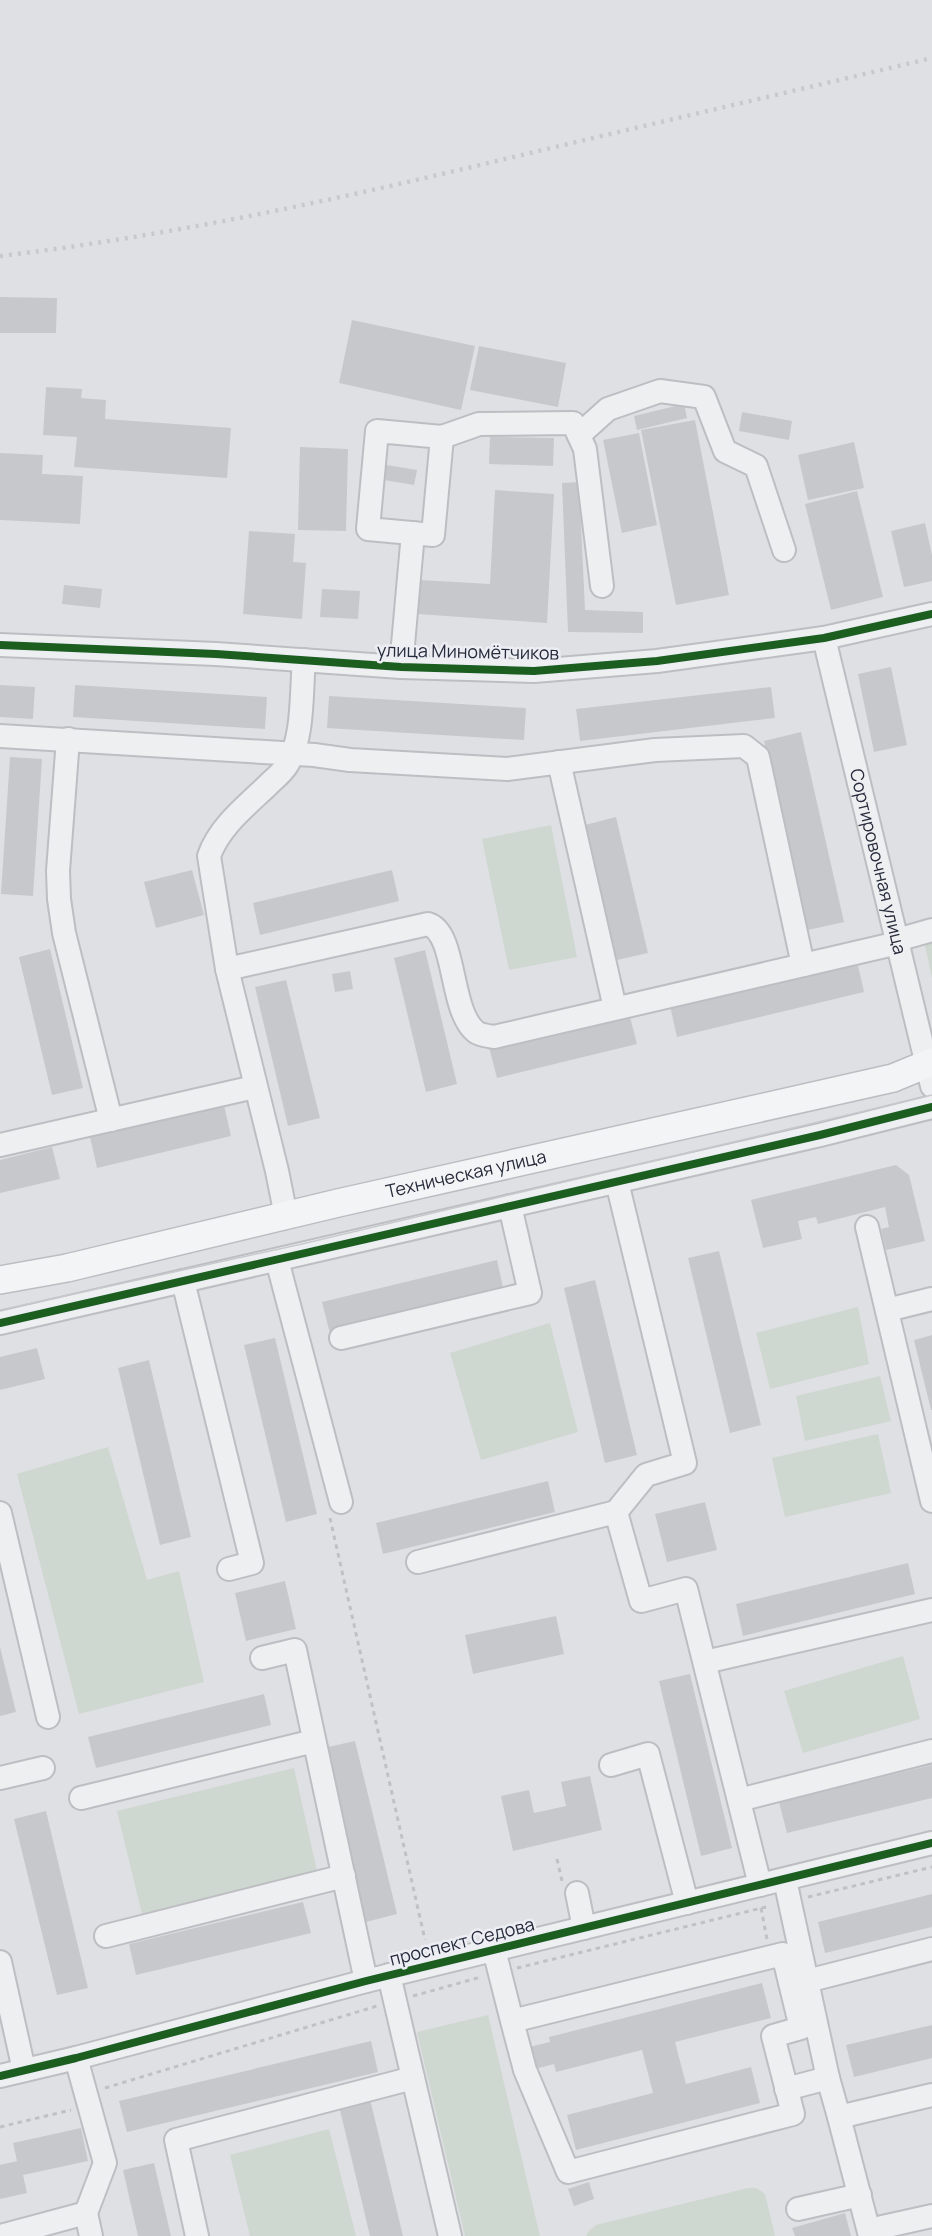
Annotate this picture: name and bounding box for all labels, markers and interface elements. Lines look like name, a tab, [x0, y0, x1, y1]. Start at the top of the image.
street label: улица Миномётчиков	[377, 637, 560, 665]
street label: Сортировочная улица	[845, 766, 913, 957]
street label: Техническая улица	[383, 1143, 548, 1203]
street label: проспект Седова	[387, 1911, 537, 1971]

